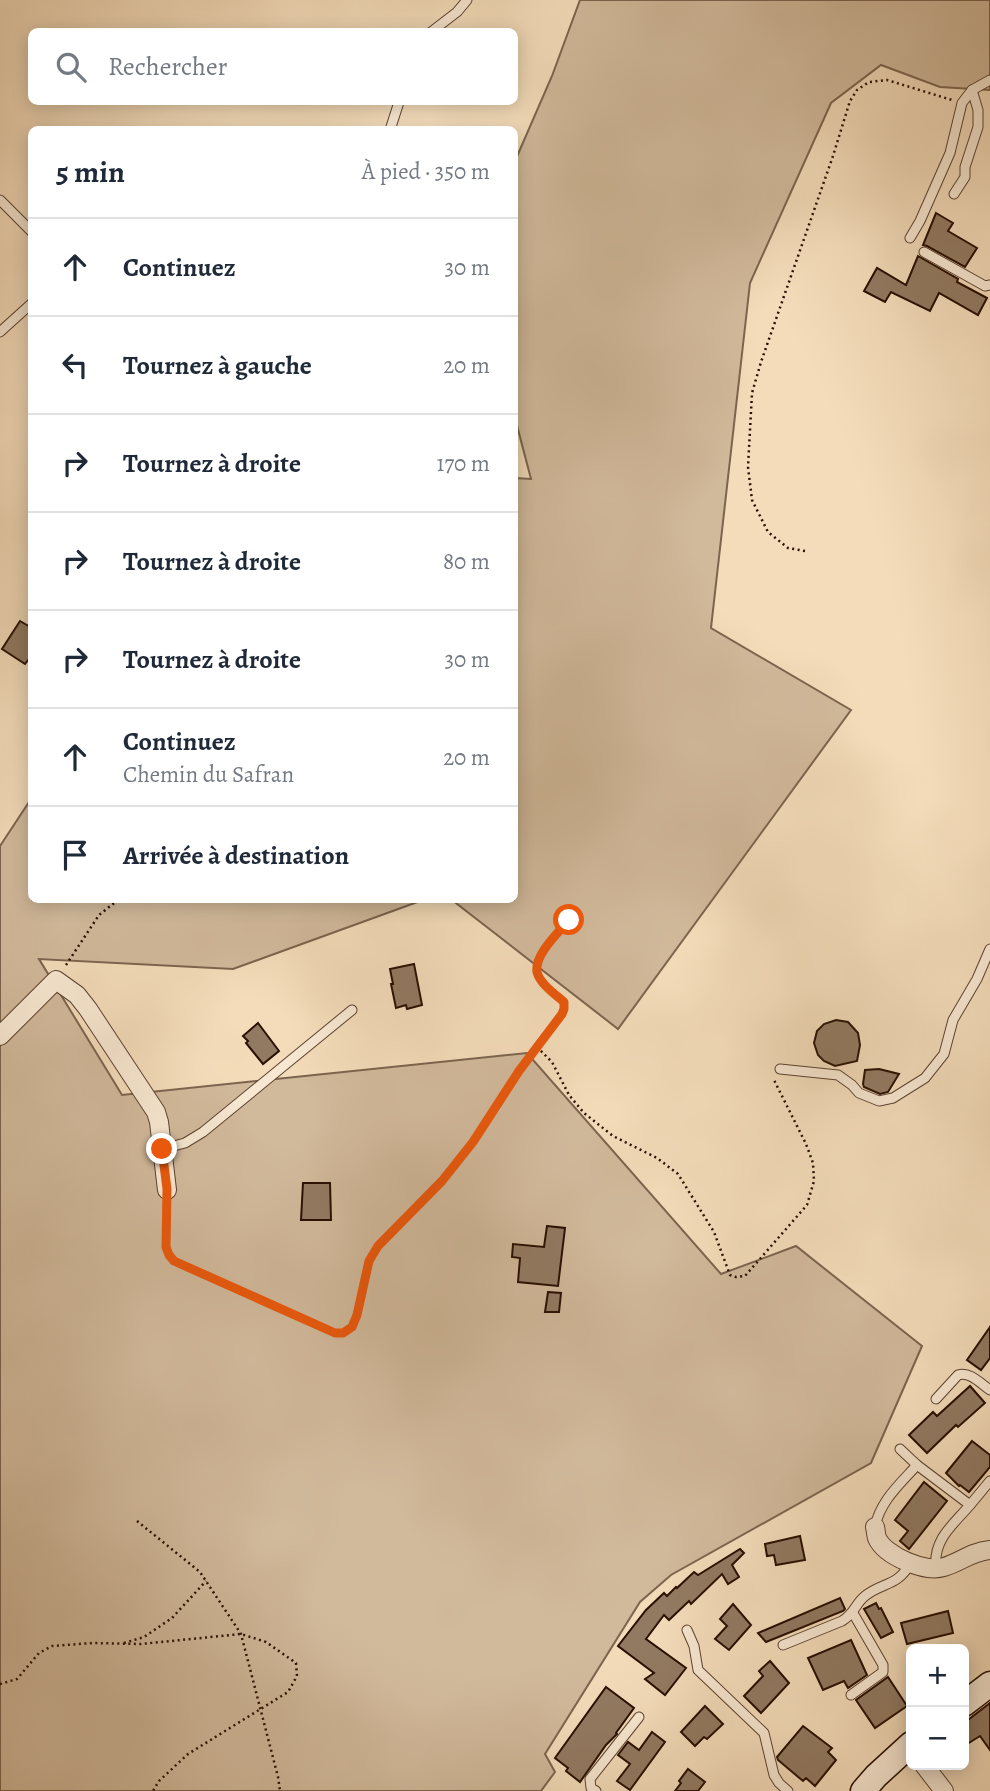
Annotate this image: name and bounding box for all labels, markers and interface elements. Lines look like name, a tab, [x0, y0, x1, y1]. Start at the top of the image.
search box	[28, 28, 518, 105]
icon: search	[52, 48, 90, 86]
text: Rechercher	[108, 49, 228, 84]
text: 5 min	[56, 152, 125, 192]
text: À pied · 350 m	[362, 156, 490, 187]
icon: ahead	[56, 248, 94, 286]
text: Continuez	[123, 250, 236, 285]
text: 30 m	[444, 252, 490, 283]
icon: left	[56, 346, 94, 384]
text: Tournez à gauche	[123, 348, 312, 383]
text: 20 m	[443, 350, 490, 381]
icon: right	[56, 444, 94, 482]
text: Tournez à droite	[123, 446, 301, 481]
text: 170 m	[437, 448, 490, 479]
icon: right	[56, 542, 94, 580]
text: Tournez à droite	[123, 544, 301, 579]
text: 80 m	[443, 546, 490, 577]
icon: right	[56, 640, 94, 678]
text: Tournez à droite	[123, 642, 301, 677]
text: 30 m	[444, 644, 490, 675]
text: Continuez	[123, 724, 236, 759]
icon: ahead	[56, 738, 94, 776]
text: 20 m	[443, 742, 490, 773]
text: Chemin du Safran	[123, 759, 294, 790]
icon: arrive	[56, 836, 94, 874]
text: Arrivée à destination	[123, 838, 349, 873]
route start	[553, 904, 584, 935]
route end	[146, 1133, 177, 1164]
map controls	[906, 1644, 969, 1770]
button: +	[906, 1644, 969, 1707]
button: −	[906, 1707, 969, 1770]

